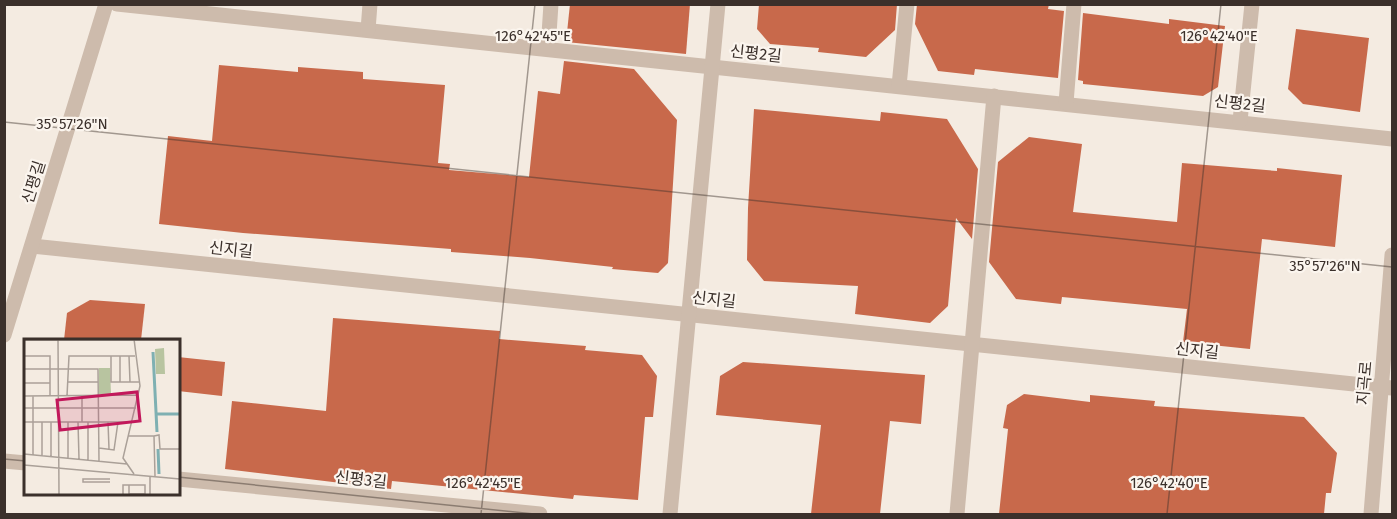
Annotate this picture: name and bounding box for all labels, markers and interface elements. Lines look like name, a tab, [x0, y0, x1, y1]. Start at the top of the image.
text: 126°42'45"E	[495, 27, 571, 45]
text: 126°42'40"E	[1180, 27, 1258, 45]
street label: 신평2길	[729, 41, 783, 66]
street label: 신평2길	[1213, 91, 1267, 116]
text: 35°57'26"N	[36, 115, 108, 133]
street label: 신평길	[18, 158, 49, 206]
street label: 신지길	[208, 238, 254, 261]
text: 35°57'26"N	[1289, 257, 1361, 275]
street label: 신지길	[691, 288, 737, 311]
inset map	[24, 339, 180, 495]
street label: 신지길	[1174, 339, 1220, 362]
street label: 지곡로	[1353, 360, 1376, 406]
street label: 신평3길	[334, 467, 388, 492]
text: 126°42'45"E	[445, 474, 521, 492]
text: 126°42'40"E	[1130, 474, 1208, 492]

